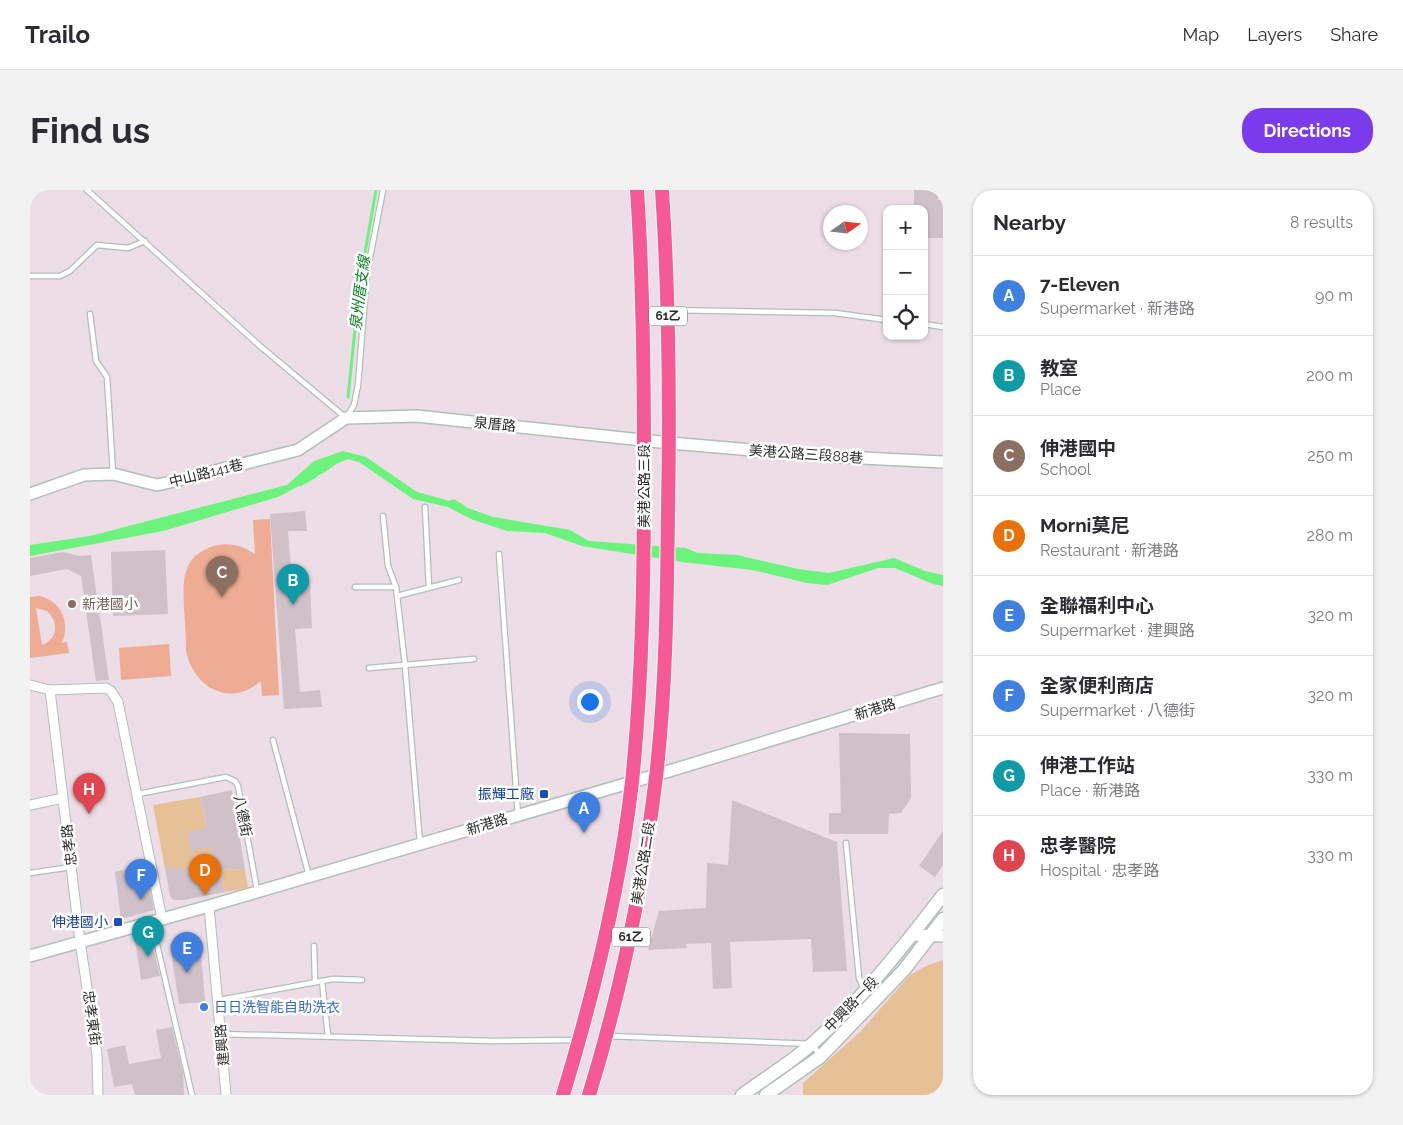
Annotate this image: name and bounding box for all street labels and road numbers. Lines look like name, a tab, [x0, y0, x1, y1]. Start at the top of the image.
road number: 61乙	[649, 306, 687, 326]
street label: 泉厝路	[473, 414, 517, 434]
street label: 美港公路三段88巷	[748, 442, 864, 466]
street label: 美港公路三段	[636, 444, 652, 528]
street label: 中山路141巷	[167, 456, 245, 490]
street label: 新港路	[853, 695, 897, 723]
street label: 八德街	[231, 794, 255, 838]
street label: 新港路	[465, 810, 509, 838]
street label: 美港公路二段	[629, 820, 657, 906]
street label: 忠孝路	[59, 823, 79, 867]
road number: 61乙	[612, 928, 650, 946]
street label: 中興路一段	[821, 973, 881, 1035]
street label: 忠孝東街	[80, 989, 104, 1047]
street label: 建興路	[212, 1023, 232, 1067]

